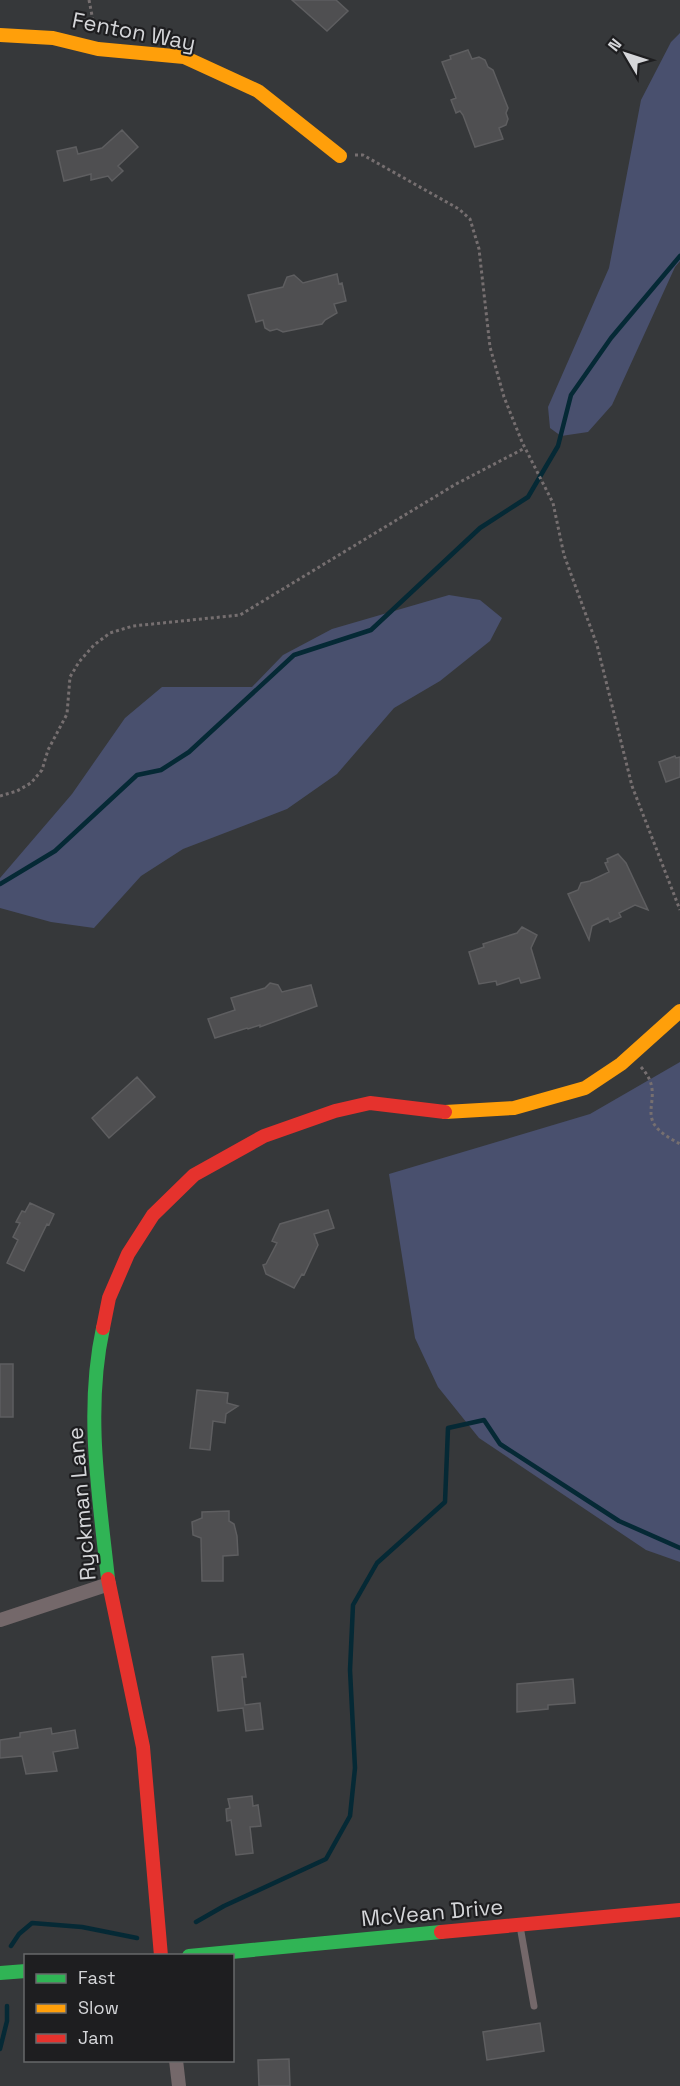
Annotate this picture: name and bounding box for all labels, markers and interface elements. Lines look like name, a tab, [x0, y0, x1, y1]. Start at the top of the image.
street label: Fenton Way	[70, 5, 198, 57]
north arrow	[596, 24, 656, 84]
text: N	[603, 34, 626, 56]
street label: Ryckman Lane	[60, 1426, 102, 1582]
street label: McVean Drive	[360, 1892, 504, 1932]
legend	[24, 1954, 234, 2062]
text: Fast	[78, 1966, 115, 1989]
text: Slow	[78, 1996, 119, 2019]
text: Jam	[78, 2026, 114, 2049]

